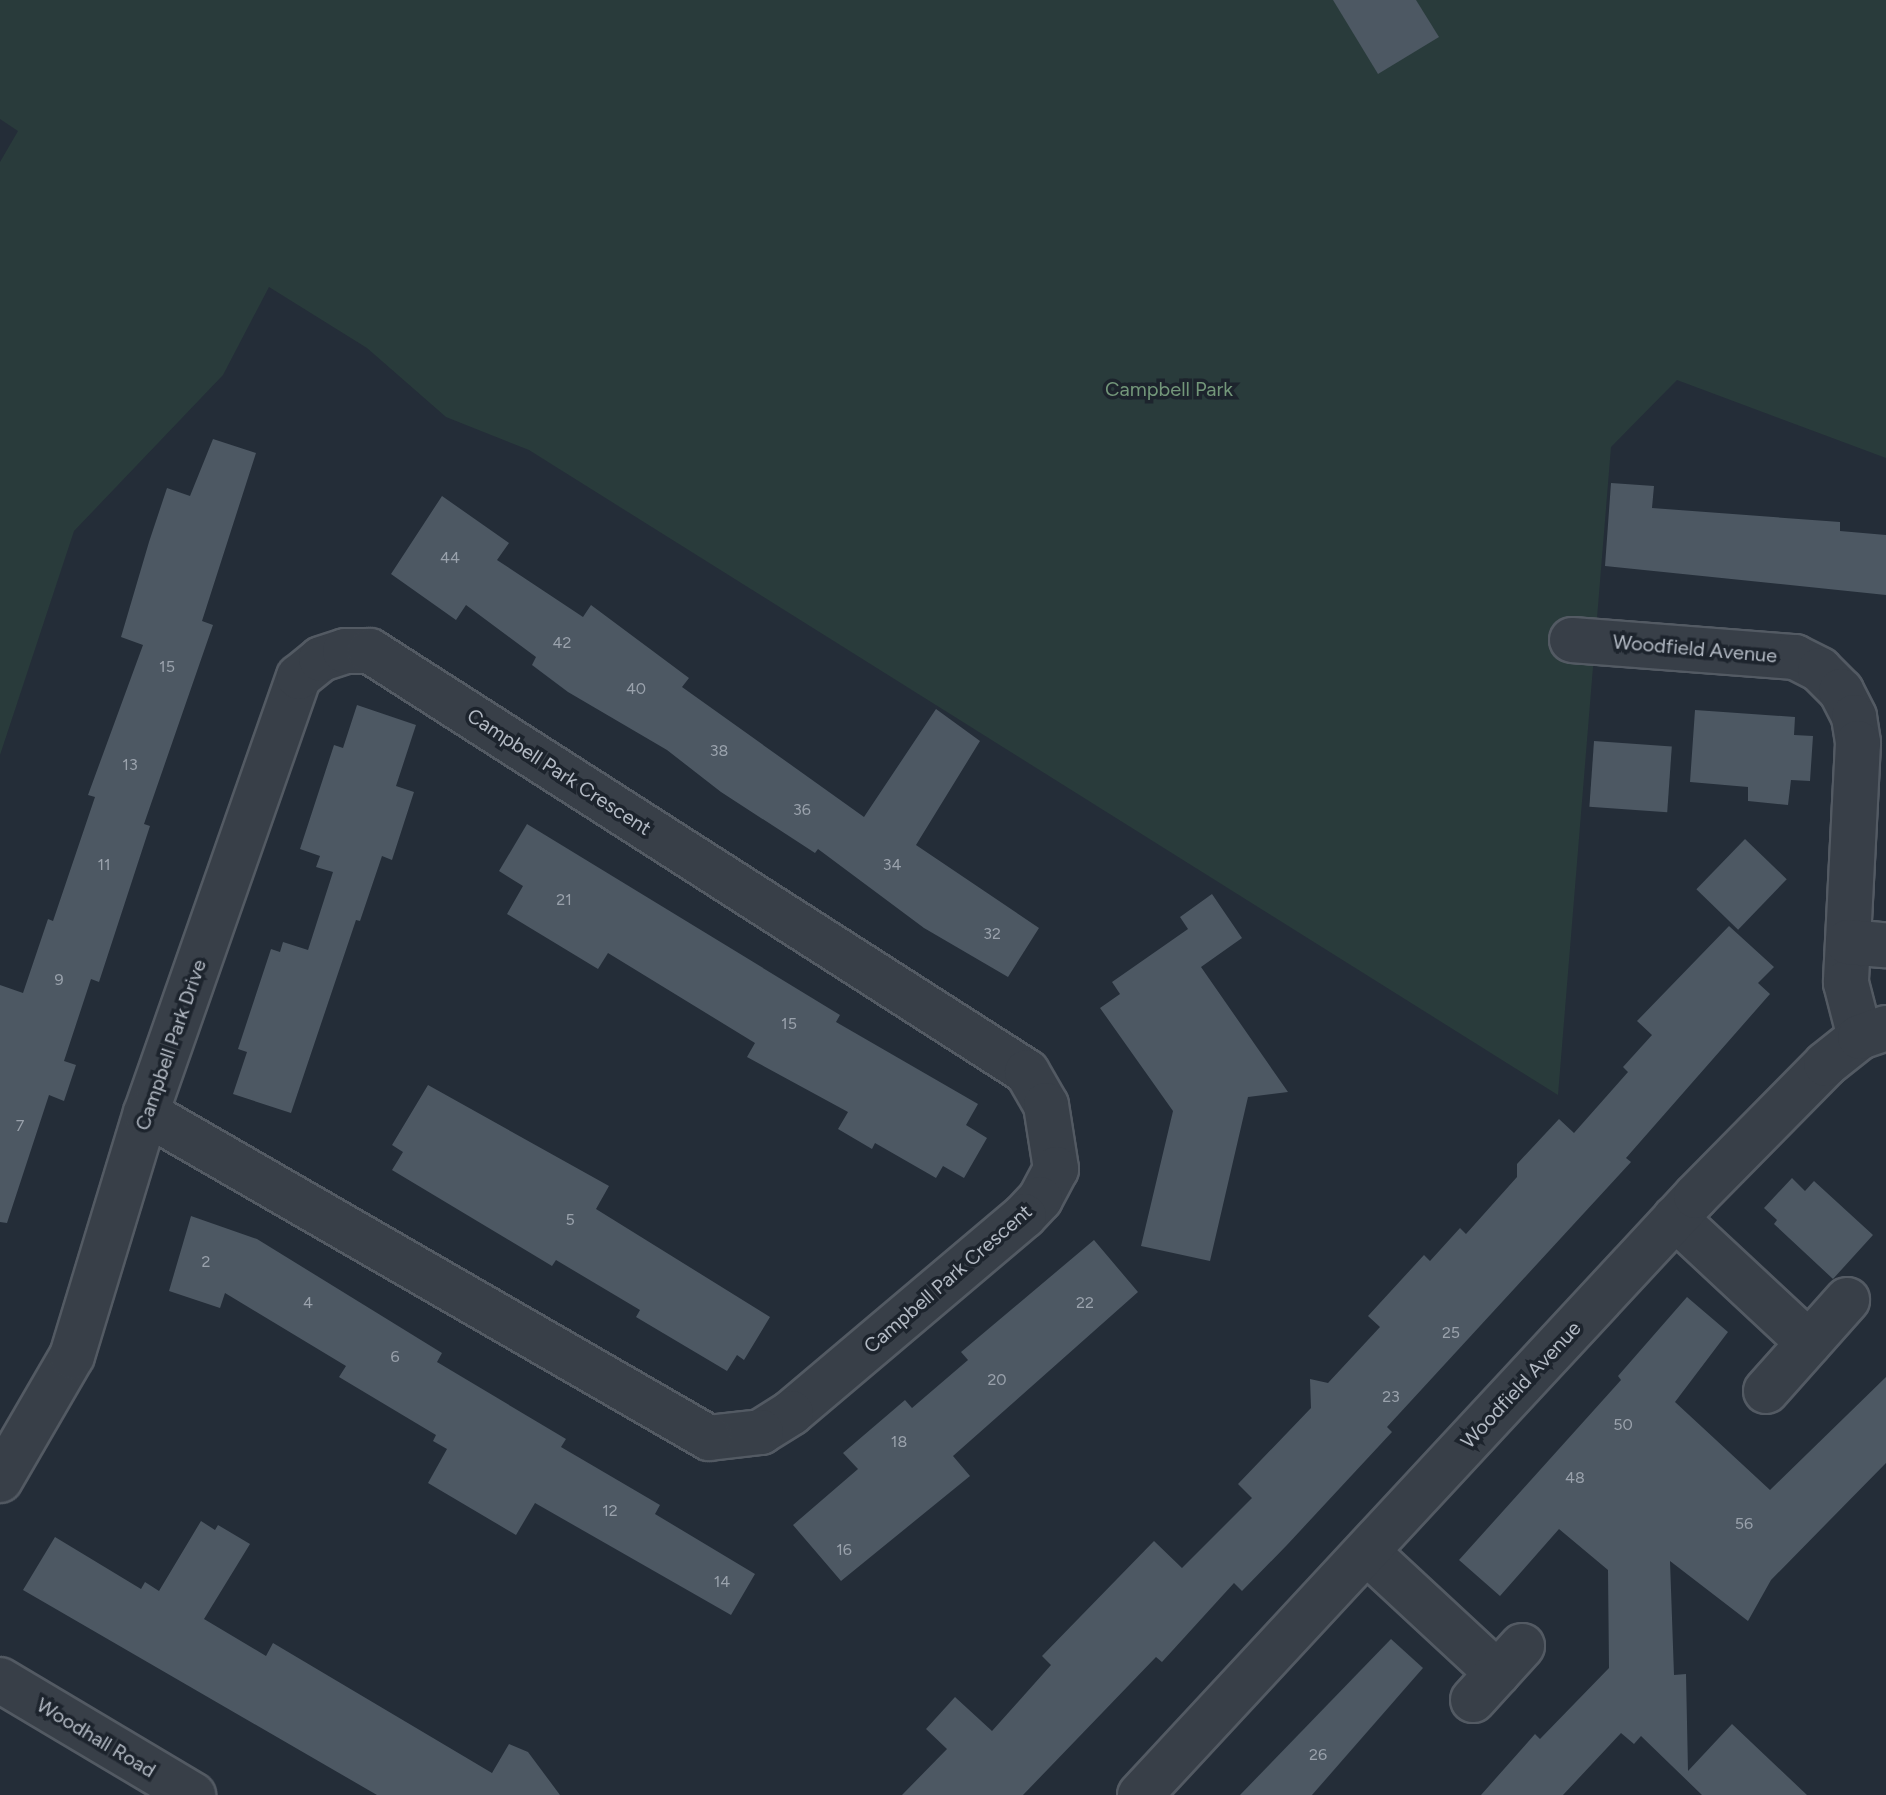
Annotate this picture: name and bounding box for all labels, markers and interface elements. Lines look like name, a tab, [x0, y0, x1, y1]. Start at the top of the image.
park label: Campbell Park	[1105, 377, 1233, 401]
house number: 44	[440, 548, 460, 568]
street label: Woodfield Avenue	[1612, 630, 1778, 668]
house number: 42	[553, 633, 571, 653]
house number: 15	[159, 657, 175, 677]
house number: 40	[626, 679, 646, 699]
street label: Campbell Park Crescent	[462, 703, 656, 841]
house number: 38	[710, 741, 728, 761]
house number: 13	[122, 755, 138, 775]
house number: 36	[793, 800, 811, 820]
house number: 11	[97, 855, 111, 875]
house number: 34	[883, 855, 901, 875]
house number: 21	[556, 890, 572, 910]
house number: 32	[983, 924, 1001, 944]
street label: Campbell Park Drive	[131, 956, 211, 1134]
house number: 9	[54, 970, 64, 990]
house number: 15	[781, 1014, 797, 1034]
house number: 7	[16, 1116, 24, 1136]
street label: Campbell Park Crescent	[859, 1200, 1037, 1358]
house number: 5	[565, 1210, 575, 1230]
house number: 2	[202, 1252, 210, 1272]
house number: 4	[303, 1293, 313, 1313]
house number: 22	[1076, 1293, 1094, 1313]
street label: Woodfield Avenue	[1456, 1317, 1586, 1453]
house number: 25	[1442, 1323, 1460, 1343]
house number: 6	[390, 1347, 400, 1367]
house number: 20	[987, 1370, 1007, 1390]
house number: 23	[1382, 1387, 1400, 1407]
house number: 50	[1613, 1415, 1633, 1435]
house number: 18	[891, 1432, 907, 1452]
house number: 48	[1565, 1468, 1585, 1488]
house number: 12	[602, 1501, 618, 1521]
house number: 56	[1735, 1514, 1753, 1534]
house number: 16	[836, 1540, 852, 1560]
house number: 14	[714, 1572, 730, 1592]
street label: Woodhall Road	[32, 1693, 160, 1783]
house number: 26	[1309, 1745, 1327, 1765]

